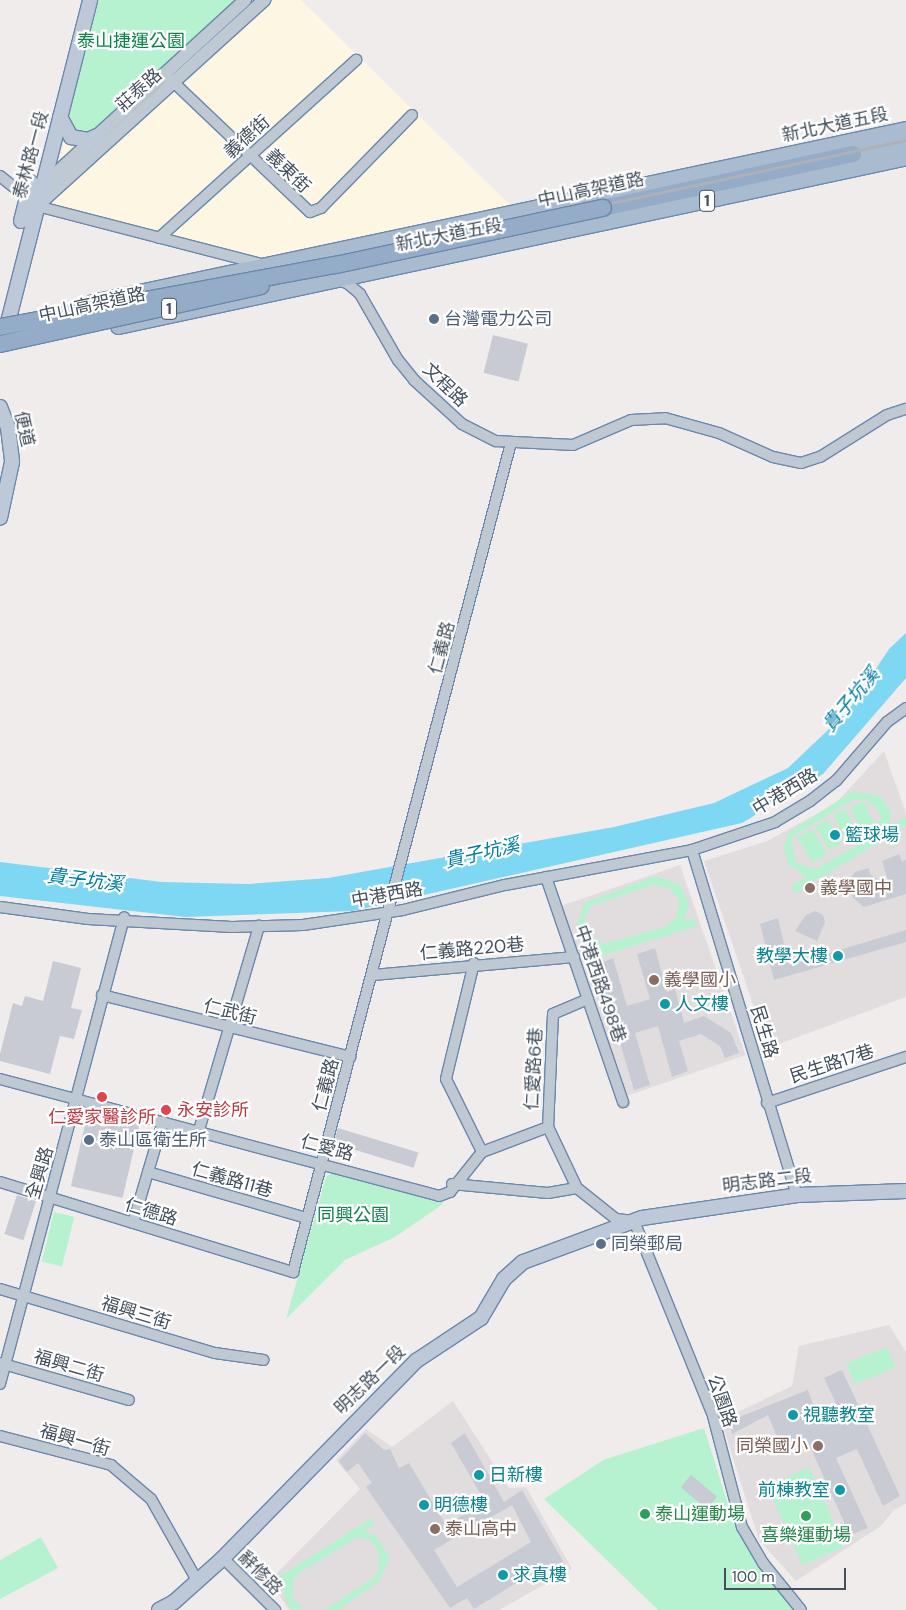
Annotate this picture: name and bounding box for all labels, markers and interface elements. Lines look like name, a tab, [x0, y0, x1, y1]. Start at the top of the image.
park label: 泰山捷運公園	[77, 30, 185, 52]
street label: 莊泰路	[112, 64, 166, 116]
street label: 新北大道五段	[780, 103, 890, 147]
street label: 泰林路一段	[9, 109, 53, 201]
street label: 義德街	[220, 111, 274, 163]
street label: 義東街	[261, 144, 315, 198]
street label: 中山高架道路	[536, 168, 646, 212]
road number: 1	[698, 188, 716, 215]
street label: 新北大道五段	[394, 214, 504, 256]
street label: 中山高架道路	[37, 283, 147, 327]
road number: 1	[160, 296, 178, 322]
place label: 台灣電力公司	[444, 308, 552, 330]
marker: 台灣電力公司	[428, 313, 440, 325]
street label: 文程路	[418, 358, 472, 412]
street label: 便道	[9, 409, 39, 449]
street label: 仁義路	[425, 619, 459, 677]
water label: 貴子坑溪	[818, 664, 884, 736]
street label: 中港西路	[749, 764, 821, 820]
place label: 籃球場	[845, 824, 899, 846]
marker: 籃球場	[829, 829, 841, 841]
water label: 貴子坑溪	[442, 833, 522, 873]
water label: 貴子坑溪	[46, 864, 124, 896]
place label: 義學國中	[820, 877, 892, 899]
street label: 中港西路	[350, 878, 424, 912]
marker: 義學國中	[804, 882, 816, 894]
street label: 中港西路498巷	[570, 922, 630, 1046]
street label: 仁義路220巷	[419, 934, 525, 964]
place label: 教學大樓	[756, 945, 828, 967]
marker: 教學大樓	[832, 950, 844, 962]
place label: 義學國小	[664, 969, 736, 991]
marker: 義學國小	[648, 974, 660, 986]
place label: 人文樓	[675, 993, 729, 1015]
street label: 仁武街	[201, 995, 259, 1029]
marker: 人文樓	[659, 998, 671, 1010]
street label: 民生路	[746, 1003, 782, 1061]
street label: 仁愛路6巷	[521, 1027, 547, 1111]
street label: 民生路17巷	[787, 1040, 877, 1088]
street label: 仁義路	[309, 1056, 343, 1114]
marker: 仁愛家醫診所	[95, 1090, 109, 1104]
place label: 永安診所	[177, 1099, 249, 1121]
marker: 永安診所	[159, 1103, 173, 1117]
place label: 仁愛家醫診所	[48, 1106, 156, 1128]
place label: 泰山區衛生所	[99, 1129, 207, 1151]
street label: 仁愛路	[298, 1131, 356, 1165]
marker: 泰山區衛生所	[83, 1134, 95, 1146]
street label: 全興路	[22, 1144, 58, 1202]
street label: 仁義路11巷	[189, 1158, 275, 1202]
street label: 明志路二段	[721, 1165, 813, 1197]
street label: 仁德路	[122, 1194, 180, 1230]
park label: 同興公園	[317, 1204, 389, 1226]
place label: 同榮郵局	[611, 1233, 683, 1255]
marker: 同榮郵局	[595, 1238, 607, 1250]
street label: 福興三街	[98, 1292, 174, 1334]
street label: 明志路一段	[330, 1341, 410, 1419]
street label: 福興二街	[31, 1346, 107, 1386]
street label: 公園路	[703, 1372, 741, 1430]
place label: 視聽教室	[803, 1404, 875, 1426]
marker: 視聽教室	[787, 1409, 799, 1421]
street label: 福興一街	[37, 1420, 113, 1460]
place label: 同榮國小	[736, 1435, 808, 1457]
marker: 同榮國小	[812, 1440, 824, 1452]
place label: 日新樓	[489, 1464, 543, 1486]
marker: 日新樓	[473, 1469, 485, 1481]
place label: 前棟教室	[758, 1479, 830, 1501]
marker: 前棟教室	[834, 1484, 846, 1496]
place label: 明德樓	[434, 1494, 488, 1516]
marker: 明德樓	[418, 1499, 430, 1511]
place label: 泰山運動場	[655, 1503, 745, 1525]
marker: 泰山運動場	[639, 1508, 651, 1520]
marker: 喜樂運動場	[800, 1510, 812, 1522]
place label: 泰山高中	[445, 1518, 517, 1540]
marker: 泰山高中	[429, 1523, 441, 1535]
place label: 喜樂運動場	[761, 1524, 851, 1546]
street label: 辭修路	[233, 1546, 287, 1600]
scale bar	[726, 1558, 848, 1590]
place label: 求真樓	[513, 1564, 567, 1586]
text: 100 m	[732, 1567, 775, 1587]
marker: 求真樓	[497, 1569, 509, 1581]

